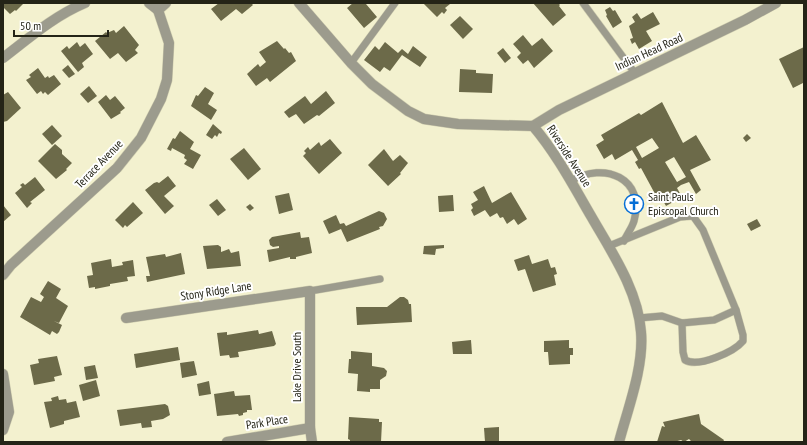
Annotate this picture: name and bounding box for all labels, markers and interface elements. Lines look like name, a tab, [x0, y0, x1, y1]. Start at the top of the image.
scale bar	[14, 12, 108, 38]
text: 50 m	[20, 18, 41, 33]
street label: Indian Head Road	[613, 29, 685, 74]
street label: Riverside Avenue	[544, 122, 595, 189]
street label: Terrace Avenue	[72, 136, 126, 191]
place label: Saint Pauls Episcopal Church	[648, 189, 718, 218]
church icon: Saint Pauls Episcopal Church	[623, 193, 645, 215]
street label: Stony Ridge Lane	[179, 277, 252, 304]
street label: Lake Drive South	[289, 332, 304, 402]
street label: Park Place	[245, 411, 289, 432]

